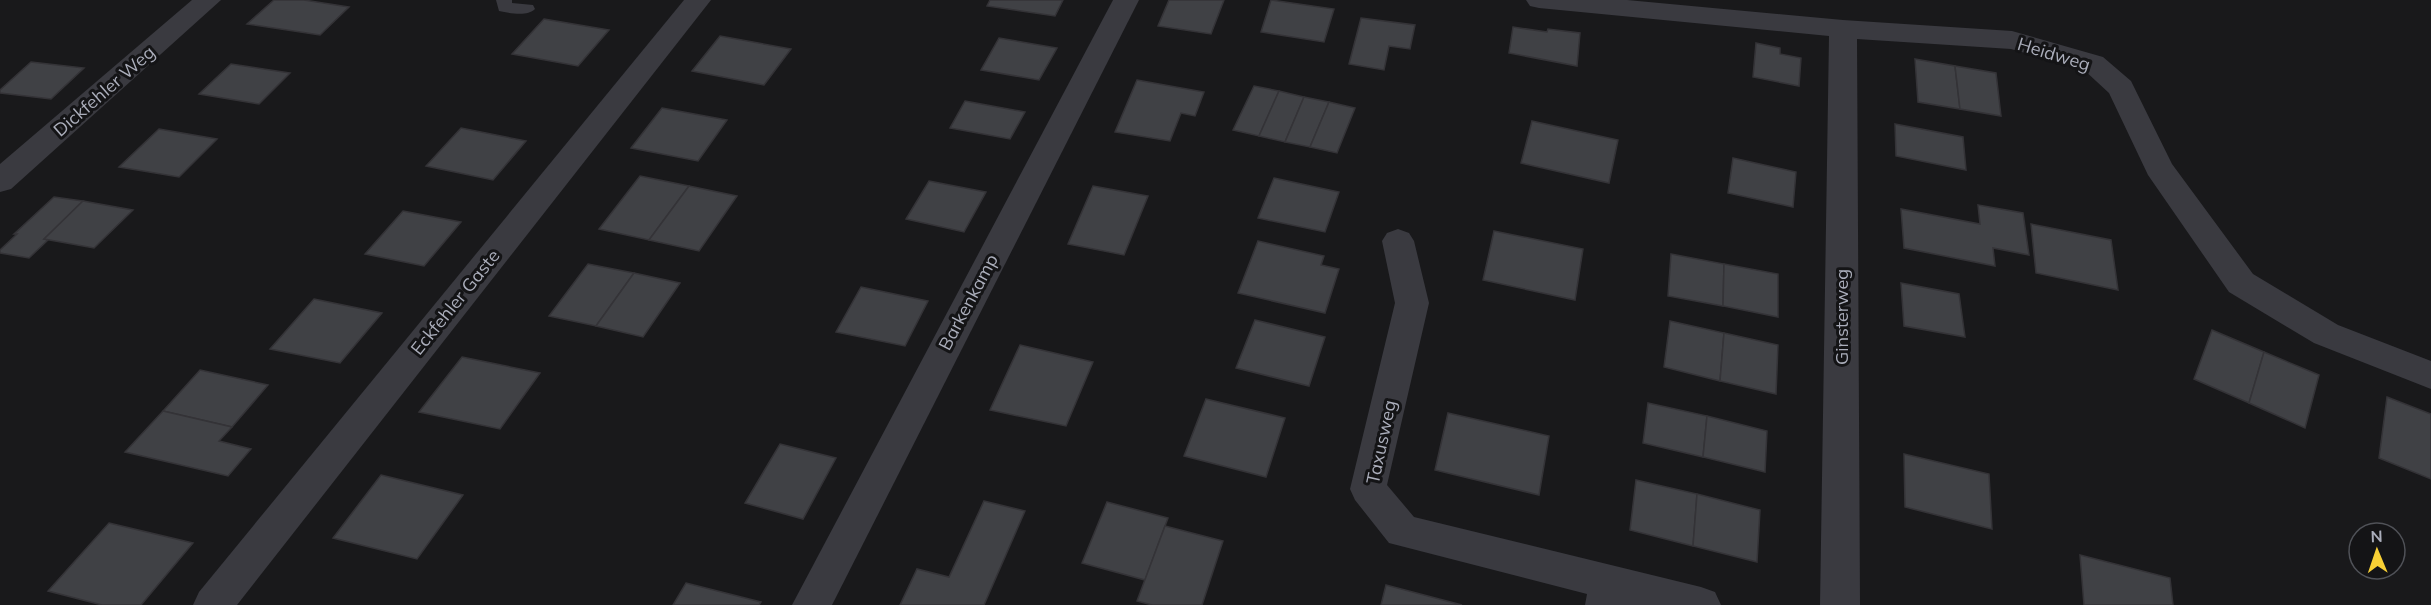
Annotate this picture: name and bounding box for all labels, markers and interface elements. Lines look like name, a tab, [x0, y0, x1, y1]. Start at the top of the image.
street label: Heidweg	[2015, 32, 2093, 76]
street label: Dickfehler Weg	[49, 41, 159, 141]
street label: Eckfehler Gaste	[405, 245, 505, 359]
street label: Barkenkamp	[933, 250, 1003, 354]
street label: Ginsterweg	[1830, 269, 1853, 365]
street label: Taxusweg	[1361, 398, 1401, 486]
north arrow	[2347, 521, 2407, 581]
text: N	[2370, 526, 2383, 546]

